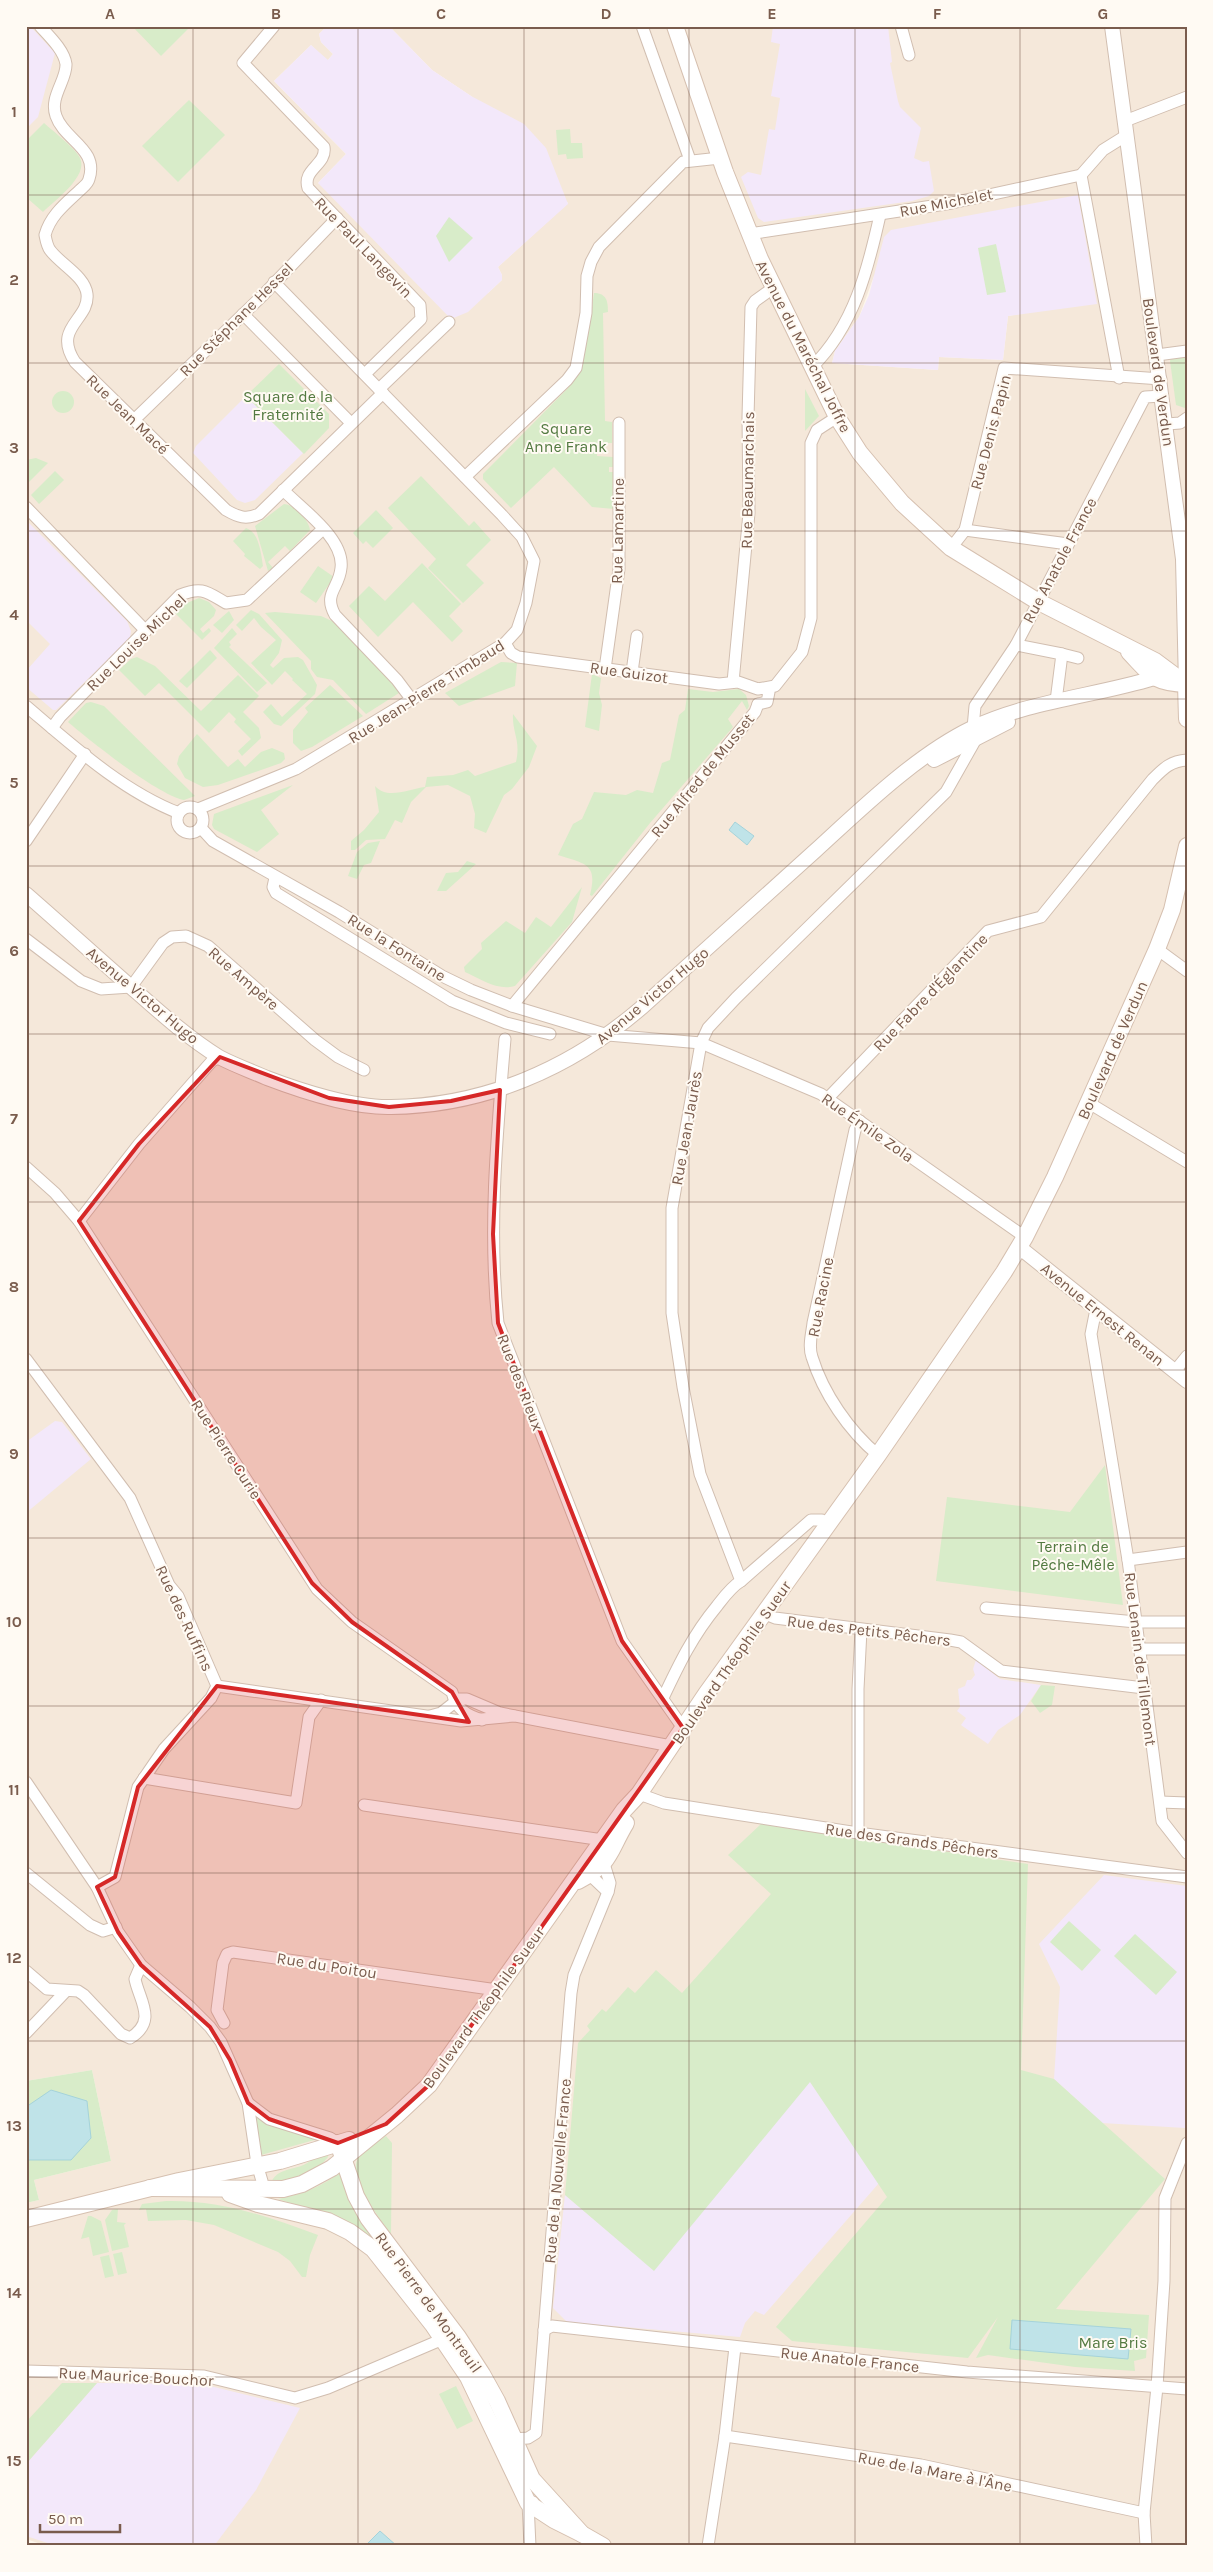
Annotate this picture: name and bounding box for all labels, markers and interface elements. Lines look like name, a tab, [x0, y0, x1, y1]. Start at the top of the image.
text: A	[105, 4, 115, 23]
text: B	[271, 4, 281, 23]
text: C	[436, 4, 446, 23]
text: D	[601, 4, 612, 23]
text: E	[767, 4, 777, 23]
text: F	[933, 4, 942, 23]
text: G	[1098, 4, 1108, 23]
text: 1	[11, 102, 17, 121]
street label: Rue Michelet	[898, 184, 994, 221]
street label: Rue Paul Langevin	[311, 193, 417, 302]
street label: Avenue du Maréchal Joffre	[752, 257, 855, 436]
street label: Rue Stéphane Hessel	[175, 258, 297, 380]
text: 2	[9, 270, 19, 289]
street label: Boulevard de Verdun	[1139, 297, 1178, 448]
street label: Rue Jean Macé	[82, 370, 173, 458]
street label: Rue Denis Papin	[966, 373, 1015, 492]
park label: Square de la Fraternité	[243, 387, 333, 424]
street label: Rue Beaumarchais	[737, 411, 758, 549]
park label: Square Anne Frank	[525, 419, 607, 456]
text: 3	[9, 438, 19, 457]
street label: Rue Lamartine	[607, 478, 628, 584]
street label: Rue Anatole France	[1018, 494, 1101, 626]
street label: Rue Louise Michel	[82, 590, 190, 695]
text: 4	[9, 605, 19, 624]
street label: Rue Jean-Pierre Timbaud	[345, 635, 508, 747]
street label: Rue Guizot	[589, 658, 669, 687]
street label: Rue Alfred de Musset	[647, 710, 758, 841]
text: 5	[9, 773, 19, 792]
street label: Rue la Fontaine	[344, 910, 449, 985]
street label: Rue Fabre d'Églantine	[869, 929, 992, 1055]
text: 6	[9, 941, 19, 960]
street label: Avenue Victor Hugo	[83, 943, 203, 1048]
street label: Rue Ampère	[205, 943, 283, 1014]
street label: Avenue Victor Hugo	[592, 943, 712, 1048]
street label: Boulevard de Verdun	[1073, 978, 1152, 1122]
street label: Rue Jean Jaurès	[667, 1069, 706, 1187]
street label: Rue Émile Zola	[818, 1089, 917, 1166]
text: 7	[10, 1109, 18, 1128]
street label: Rue Racine	[803, 1256, 838, 1339]
street label: Avenue Ernest Renan	[1037, 1259, 1168, 1370]
text: 8	[9, 1277, 19, 1296]
street label: Rue des Rieux	[493, 1331, 548, 1433]
street label: Rue Pierre Curie	[187, 1396, 266, 1503]
text: 9	[9, 1444, 19, 1463]
park label: Terrain de Pêche-Mêle	[1031, 1537, 1115, 1574]
street label: Rue des Ruffins	[152, 1562, 217, 1674]
street label: Rue Lenain de Tillemont	[1120, 1571, 1161, 1747]
street label: Boulevard Théophile Sueur	[668, 1577, 795, 1748]
street label: Rue des Petits Pêchers	[786, 1611, 952, 1650]
text: 10	[6, 1612, 22, 1631]
text: 11	[8, 1780, 20, 1799]
street label: Rue des Grands Pêchers	[824, 1819, 1000, 1862]
street label: Boulevard Théophile Sueur	[418, 1923, 549, 2092]
text: 12	[6, 1948, 22, 1967]
street label: Rue du Poitou	[275, 1948, 378, 1983]
street label: Rue de la Nouvelle France	[540, 2078, 575, 2264]
text: 13	[6, 2116, 22, 2135]
street label: Rue Pierre de Montreuil	[371, 2228, 486, 2376]
text: 14	[6, 2283, 22, 2302]
park label: Mare Bris	[1078, 2333, 1148, 2352]
street label: Rue Anatole France	[780, 2343, 920, 2376]
street label: Rue Maurice Bouchor	[58, 2363, 214, 2390]
street label: Rue de la Mare à l'Âne	[856, 2447, 1014, 2496]
text: 15	[6, 2451, 22, 2470]
scale bar	[40, 2502, 120, 2534]
text: 50 m	[48, 2510, 83, 2528]

